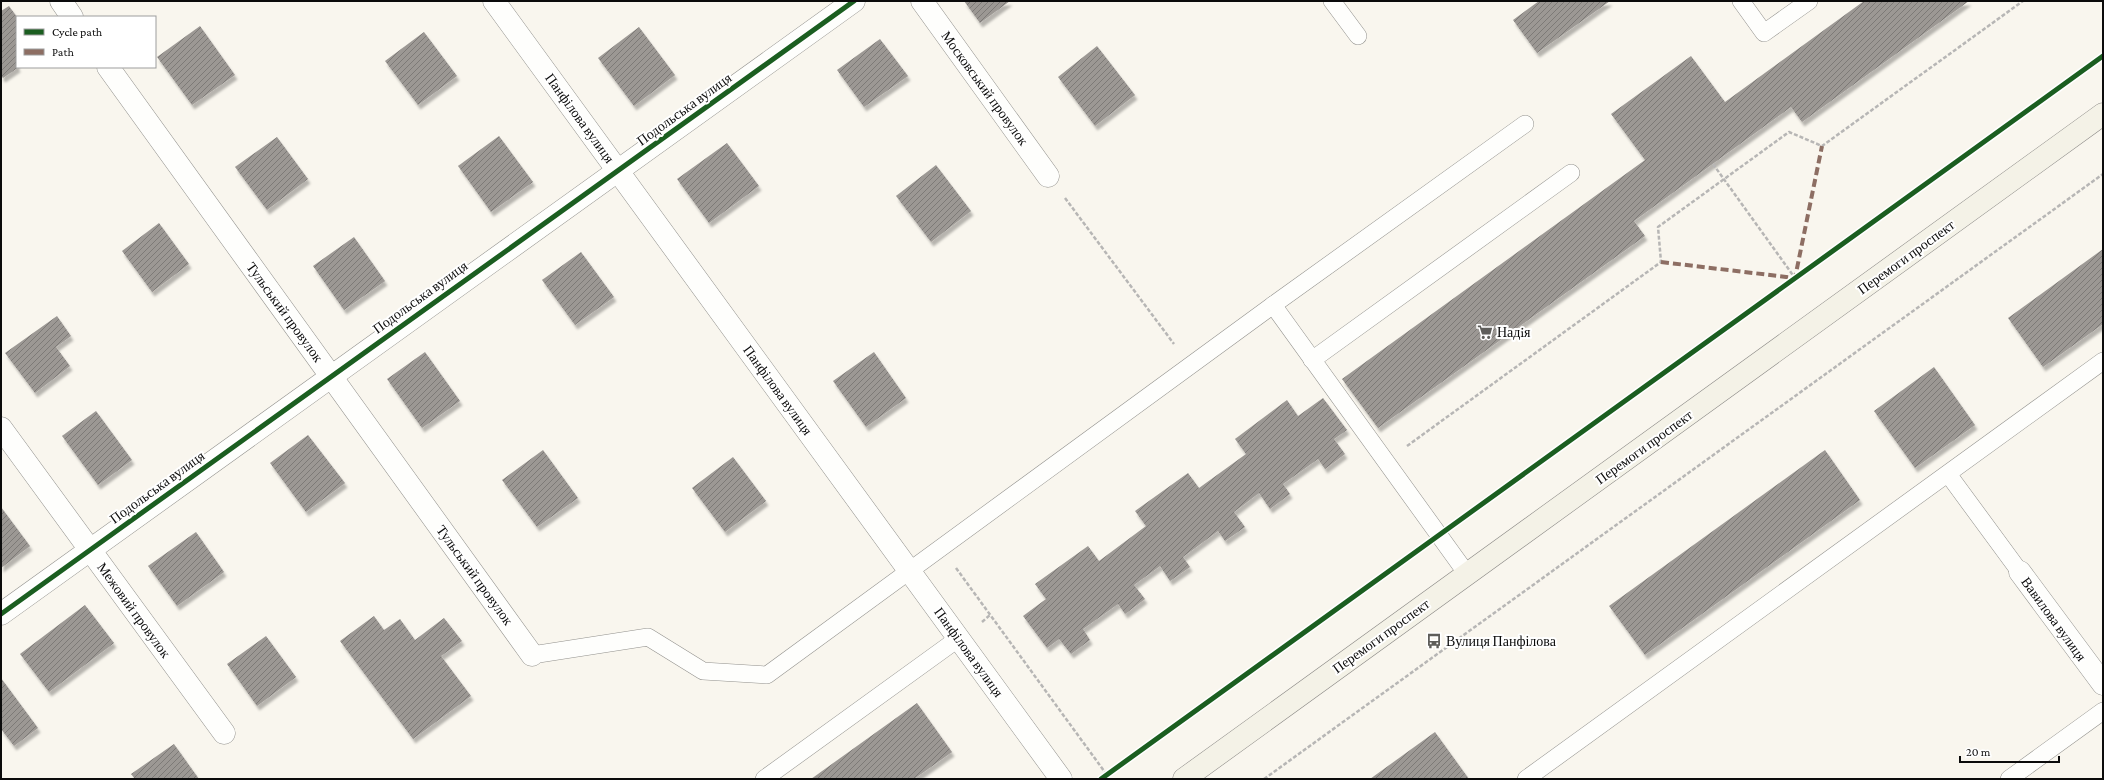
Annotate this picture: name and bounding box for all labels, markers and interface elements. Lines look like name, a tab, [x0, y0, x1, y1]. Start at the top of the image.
legend	[16, 16, 156, 68]
text: Cycle path	[52, 25, 103, 39]
street label: Московський провулок	[938, 28, 1032, 148]
text: Path	[52, 45, 74, 59]
street label: Подольська вулиця	[634, 69, 735, 149]
street label: Панфілова вулиця	[542, 70, 618, 166]
street label: Перемоги проспект	[1854, 217, 1958, 297]
street label: Подольська вулиця	[370, 257, 471, 337]
street label: Тульський провулок	[243, 259, 327, 365]
supermarket icon: Надiя	[1476, 323, 1494, 341]
place label: Надiя	[1497, 324, 1531, 340]
street label: Панфілова вулиця	[740, 342, 816, 438]
street label: Перемоги проспект	[1592, 407, 1696, 487]
street label: Подольська вулиця	[107, 447, 208, 527]
street label: Тульський провулок	[433, 522, 517, 628]
street label: Межовий провулок	[94, 559, 174, 661]
street label: Вавилова вулиця	[2018, 574, 2090, 665]
street label: Перемоги проспект	[1329, 596, 1433, 676]
street label: Панфілова вулиця	[931, 604, 1007, 700]
bus stop icon: Вулиця Панфілова	[1425, 632, 1443, 650]
place label: Вулиця Панфілова	[1446, 633, 1557, 649]
scale bar	[1960, 738, 2059, 764]
text: 20 m	[1966, 745, 1991, 759]

